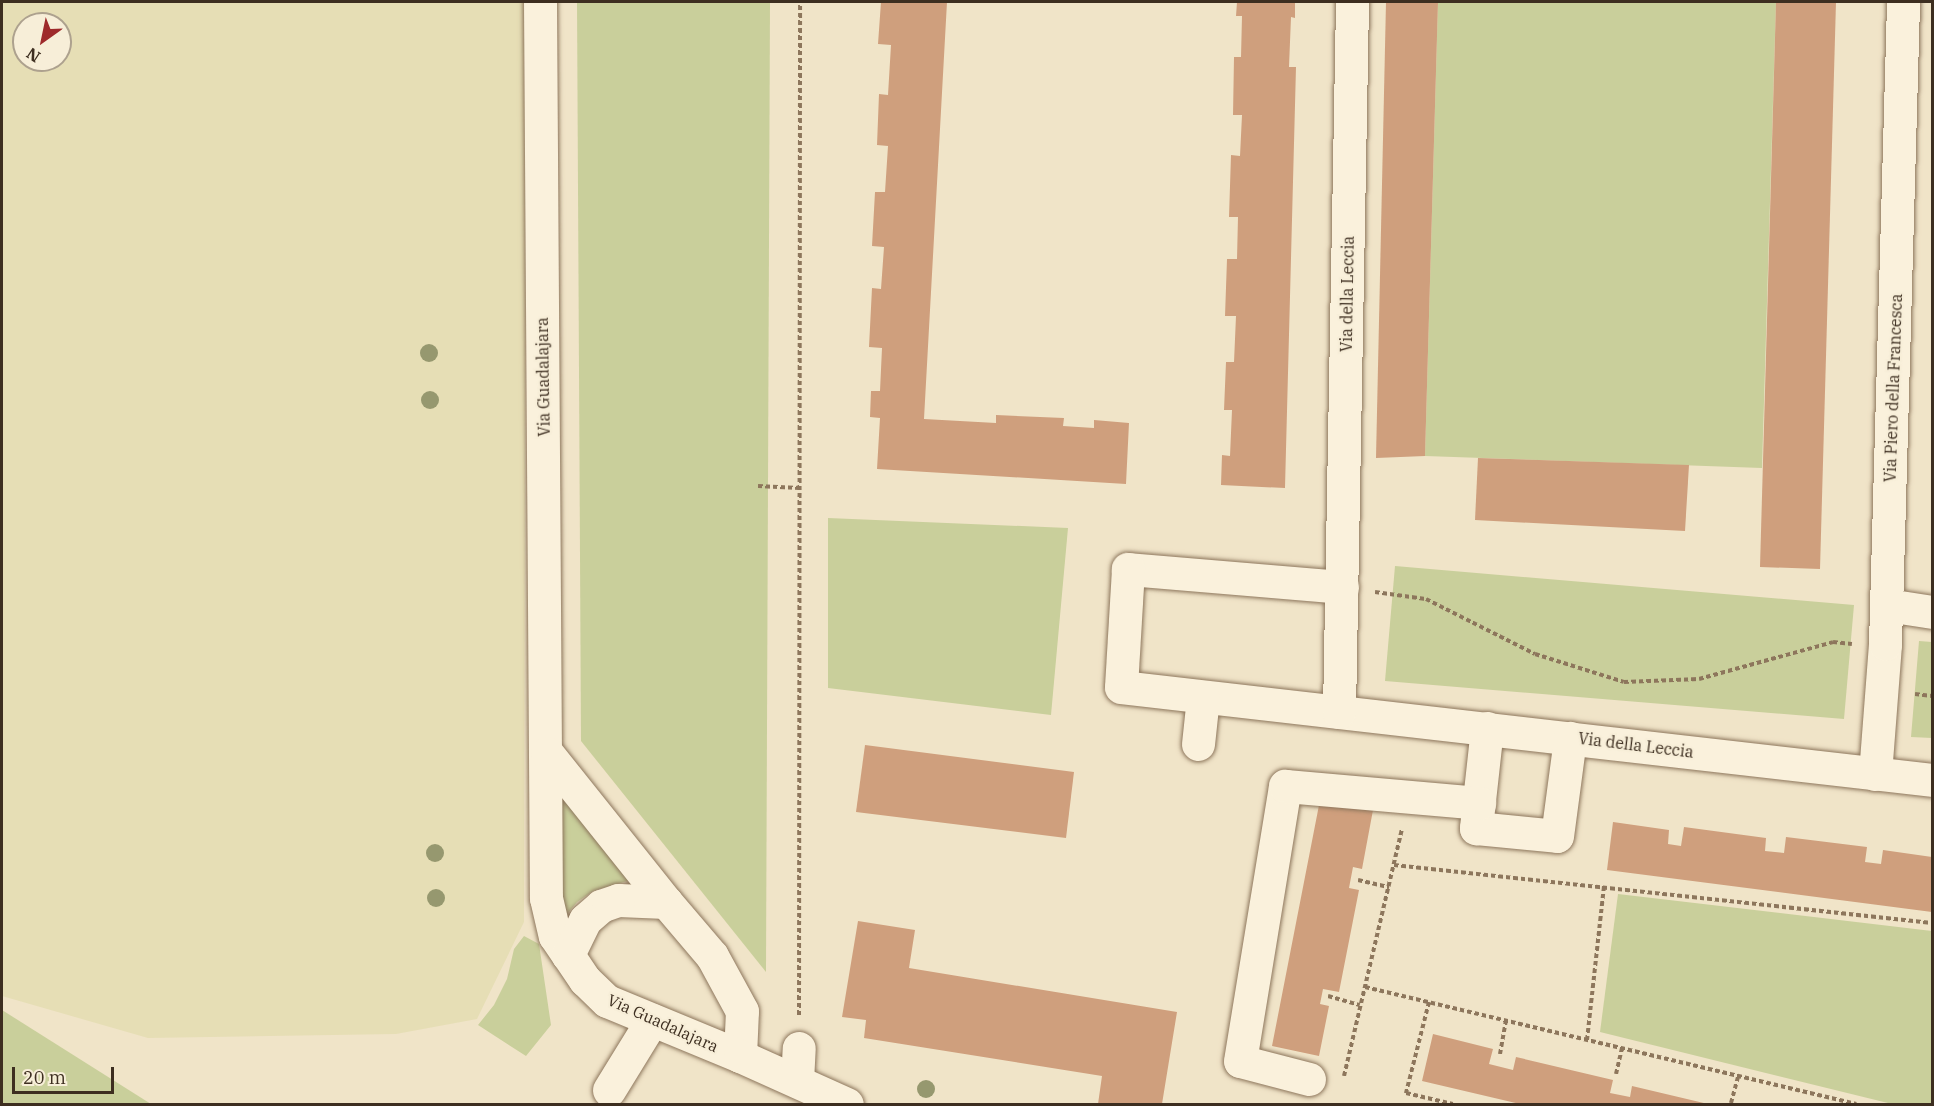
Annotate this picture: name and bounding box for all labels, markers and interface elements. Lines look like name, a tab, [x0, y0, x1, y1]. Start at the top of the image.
north arrow	[12, 12, 72, 72]
text: N	[23, 44, 44, 67]
street label: Via della Leccia	[1336, 236, 1358, 352]
street label: Via Piero della Francesca	[1880, 293, 1906, 483]
street label: Via Guadalajara	[532, 317, 554, 437]
street label: Via della Leccia	[1577, 728, 1695, 762]
street label: Via Guadalajara	[605, 990, 721, 1056]
scale bar	[15, 1055, 117, 1093]
text: 20 m	[23, 1066, 66, 1089]

